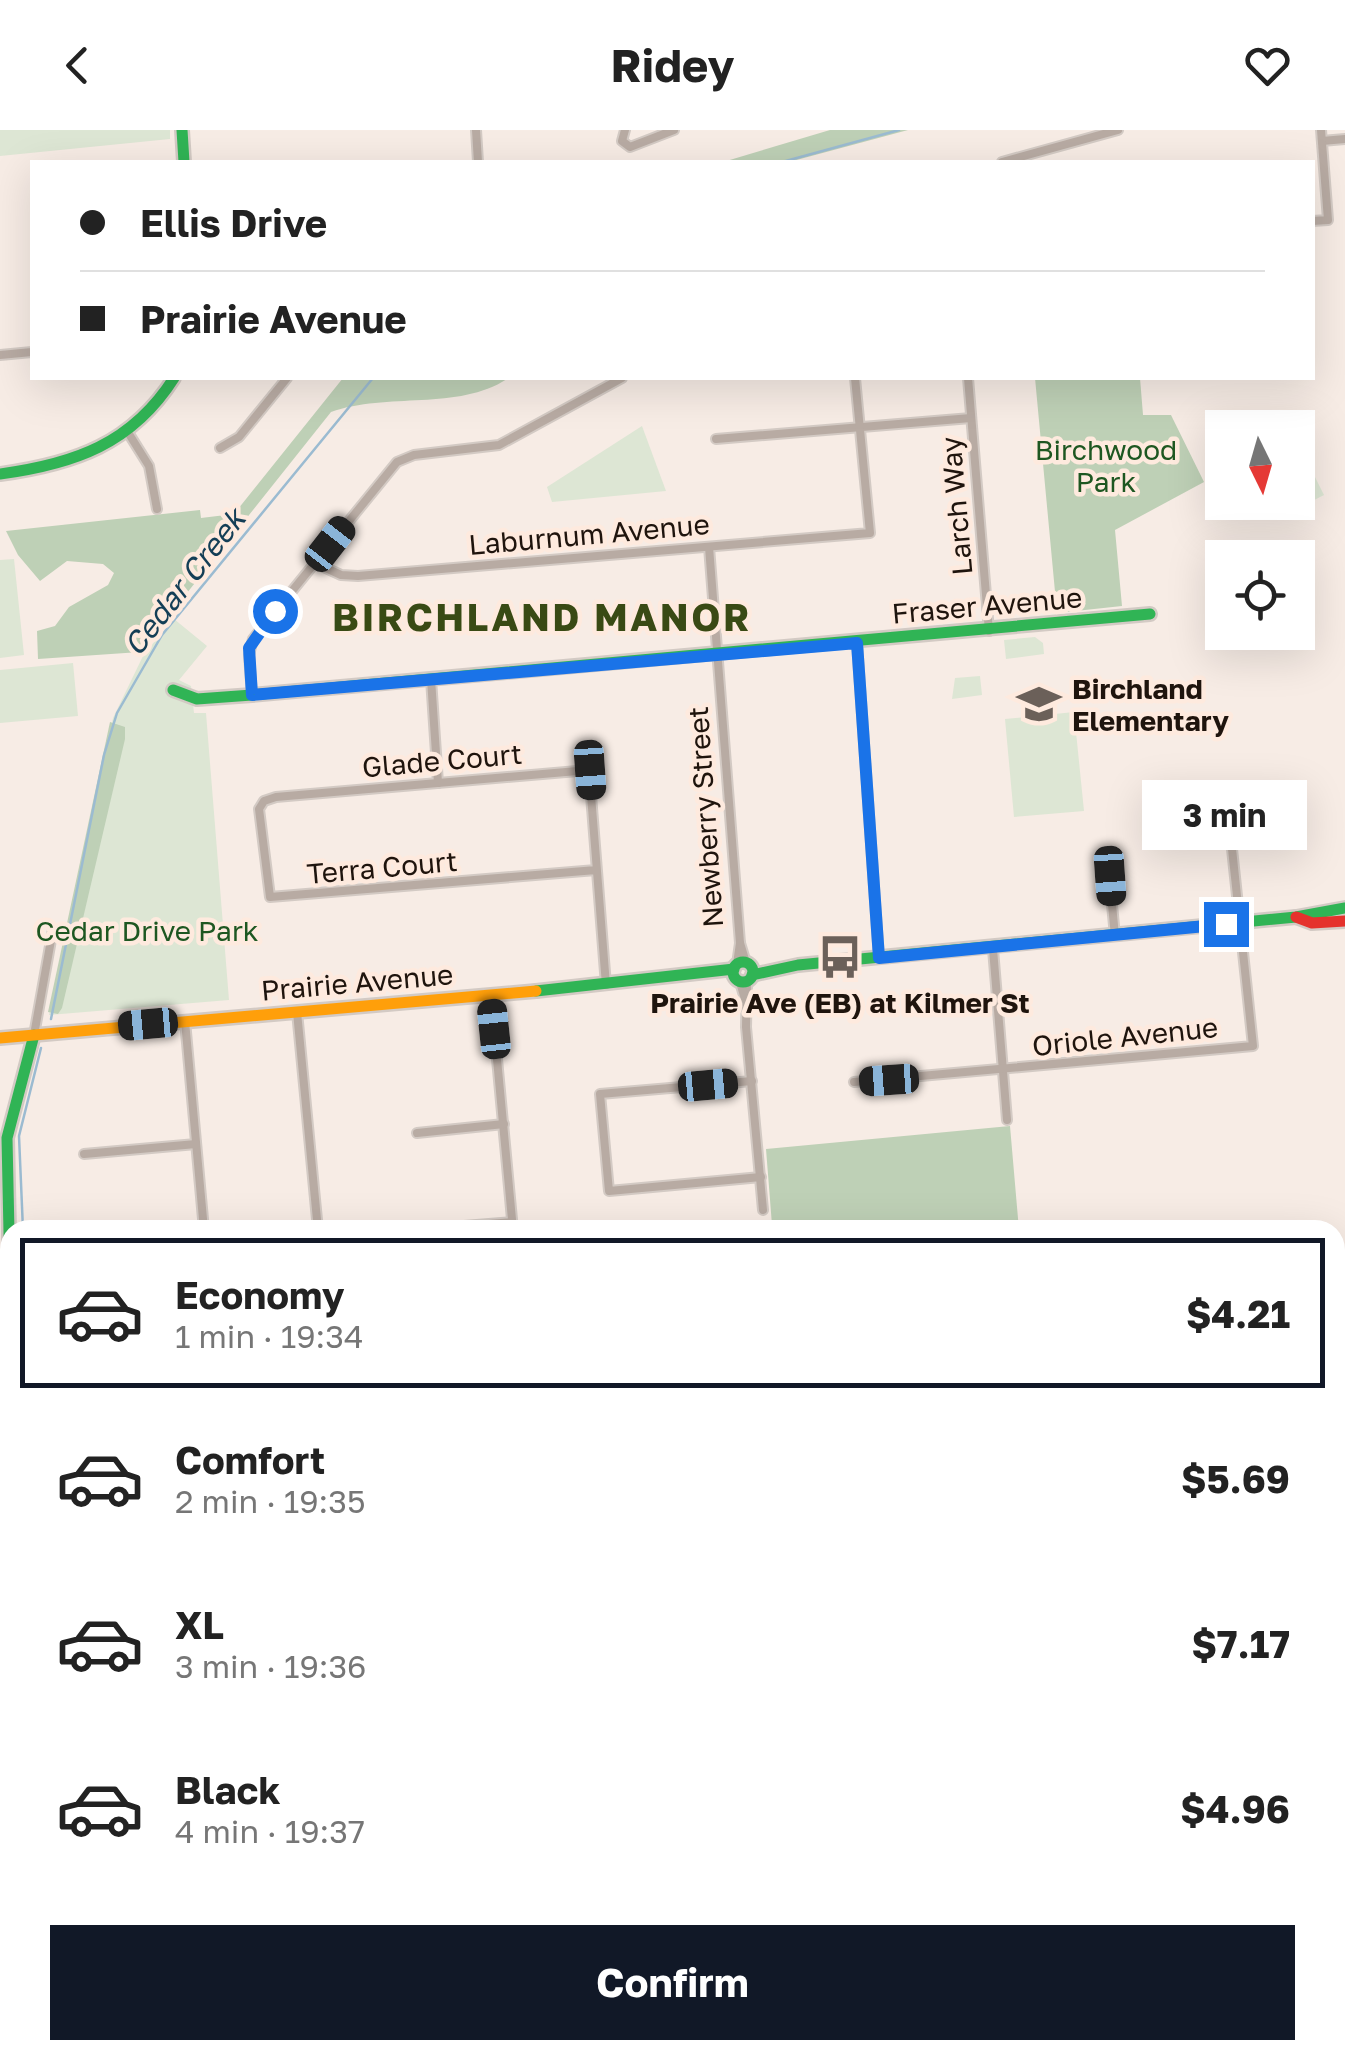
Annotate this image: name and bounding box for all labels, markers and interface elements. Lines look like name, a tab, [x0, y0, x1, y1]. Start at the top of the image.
icon: back	[50, 38, 105, 93]
text: Ridey	[611, 38, 734, 92]
icon: heart	[1240, 38, 1295, 93]
text: Ellis Drive	[140, 200, 327, 245]
text: Prairie Avenue	[140, 296, 407, 341]
north arrow	[1205, 410, 1315, 520]
map controls	[1205, 410, 1315, 650]
park label: Birchwood Park	[1035, 433, 1177, 498]
street label: Larch Way	[933, 435, 978, 577]
water label: Cedar Creek	[116, 499, 254, 662]
street label: Laburnum Avenue	[467, 507, 711, 561]
car	[300, 511, 360, 577]
button: locate	[1205, 540, 1315, 650]
street label: Fraser Avenue	[890, 580, 1084, 630]
route start	[253, 589, 298, 634]
district label: BIRCHLAND MANOR	[332, 594, 752, 639]
place label: Birchland Elementary	[1072, 672, 1229, 737]
school or university icon: Birchland Elementary	[1015, 680, 1063, 728]
street label: Newberry Street	[681, 705, 729, 929]
street label: Glade Court	[361, 737, 523, 783]
car	[573, 739, 607, 801]
callout: 3 min	[1144, 779, 1308, 849]
text: 3 min	[1183, 796, 1266, 834]
street label: Terra Court	[305, 844, 459, 890]
car	[1093, 845, 1127, 907]
route end	[1204, 902, 1249, 947]
park label: Cedar Drive Park	[35, 914, 259, 947]
bus stop icon: Prairie Ave (EB) at Kilmer St	[816, 933, 864, 981]
street label: Prairie Avenue	[260, 957, 454, 1007]
place label: Prairie Ave (EB) at Kilmer St	[650, 986, 1030, 1019]
car	[476, 998, 512, 1060]
car	[117, 1006, 179, 1042]
street label: Oriole Avenue	[1030, 1010, 1220, 1062]
car	[858, 1063, 920, 1097]
car	[677, 1067, 739, 1103]
icon: car	[55, 1268, 145, 1358]
text: Economy	[175, 1272, 344, 1317]
text: $4.21	[1186, 1291, 1290, 1336]
text: 1 min · 19:34	[175, 1317, 363, 1355]
icon: car	[55, 1433, 145, 1523]
text: Comfort	[175, 1437, 325, 1482]
text: $5.69	[1181, 1456, 1290, 1501]
text: 2 min · 19:35	[175, 1482, 366, 1520]
icon: car	[55, 1598, 145, 1688]
text: XL	[175, 1602, 224, 1647]
text: $7.17	[1191, 1621, 1290, 1666]
text: 3 min · 19:36	[175, 1647, 366, 1685]
icon: car	[55, 1763, 145, 1853]
text: Black	[175, 1767, 280, 1812]
text: $4.96	[1180, 1786, 1290, 1831]
text: 4 min · 19:37	[175, 1812, 365, 1850]
button: Confirm	[50, 1925, 1295, 2040]

